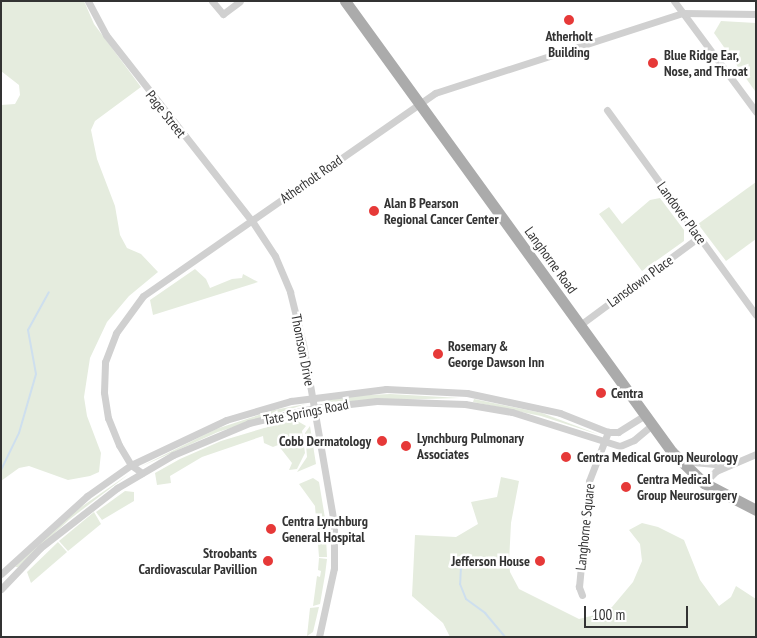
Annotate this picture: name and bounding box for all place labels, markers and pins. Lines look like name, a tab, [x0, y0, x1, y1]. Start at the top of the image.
marker: Atherholt Building	[563, 14, 575, 26]
place label: Atherholt Building	[545, 28, 593, 60]
place label: Blue Ridge Ear, Nose, and Throat	[664, 47, 749, 80]
marker: Blue Ridge Ear, Nose, and Throat	[646, 56, 660, 70]
place label: Alan B Pearson Regional Cancer Center	[384, 195, 499, 228]
marker: Alan B Pearson Regional Cancer Center	[368, 205, 380, 217]
place label: Rosemary & George Dawson Inn	[448, 338, 544, 371]
marker: Rosemary & George Dawson Inn	[432, 348, 444, 360]
place label: Centra	[611, 385, 643, 401]
marker: Centra	[595, 387, 607, 399]
place label: Lynchburg Pulmonary Associates	[417, 430, 524, 462]
place label: Cobb Dermatology	[279, 433, 371, 449]
marker: Cobb Dermatology	[375, 434, 389, 448]
marker: Lynchburg Pulmonary Associates	[399, 439, 413, 453]
place label: Centra Medical Group Neurology	[577, 449, 738, 465]
marker: Centra Medical Group Neurology	[559, 450, 573, 464]
place label: Centra Medical Group Neurosurgery	[637, 471, 737, 504]
marker: Centra Medical Group Neurosurgery	[619, 480, 633, 494]
place label: Centra Lynchburg General Hospital	[282, 513, 368, 546]
marker: Centra Lynchburg General Hospital	[264, 522, 278, 536]
place label: Stroobants Cardiovascular Pavillion	[138, 545, 257, 578]
place label: Jefferson House	[451, 553, 530, 569]
marker: Stroobants Cardiovascular Pavillion	[261, 554, 275, 568]
marker: Jefferson House	[534, 555, 546, 567]

